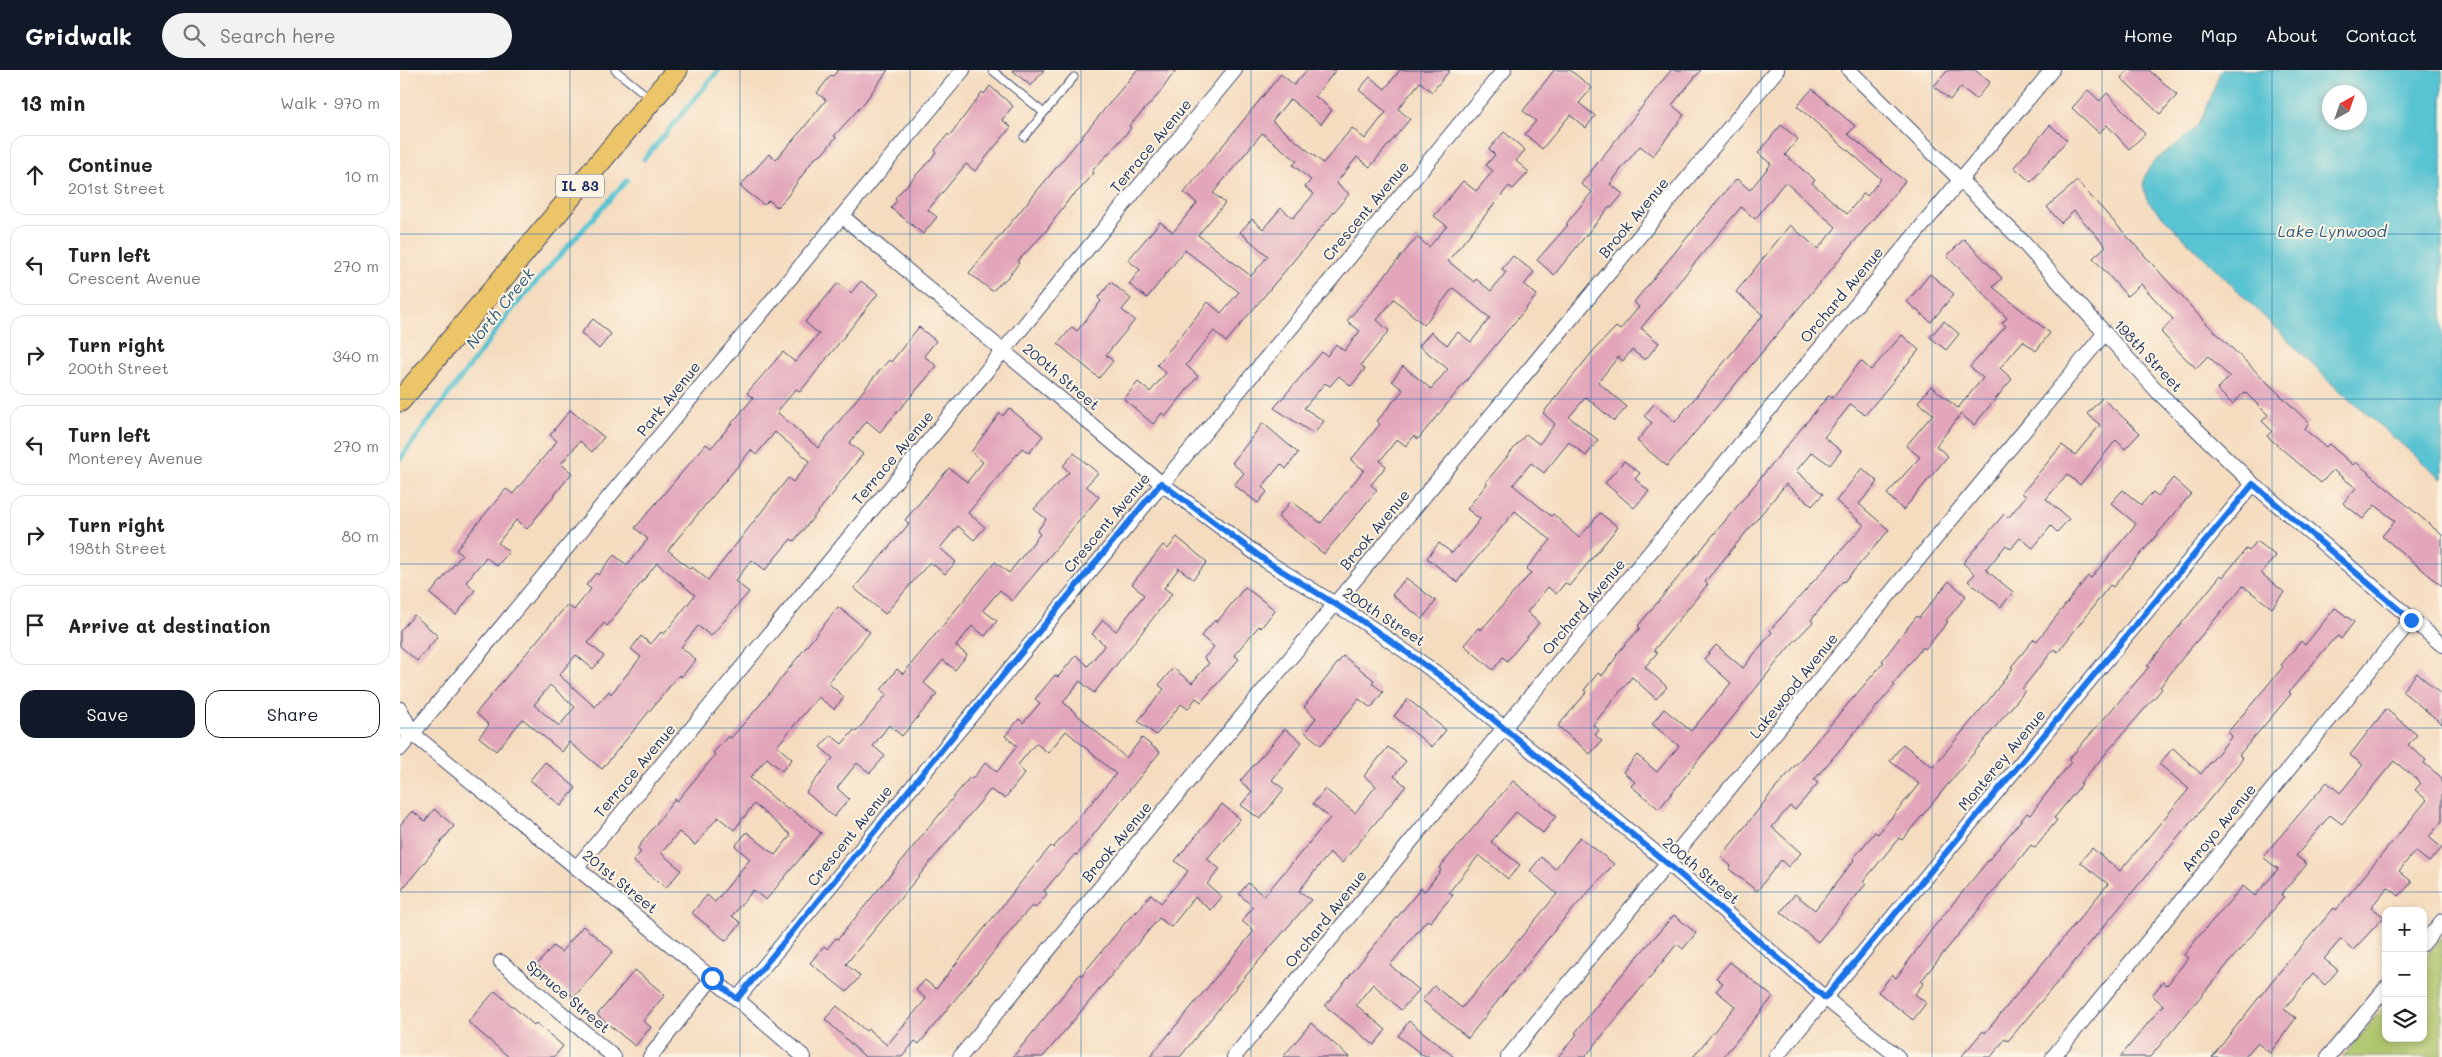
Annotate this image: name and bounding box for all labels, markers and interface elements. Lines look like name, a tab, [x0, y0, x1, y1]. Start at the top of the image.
search box	[162, 13, 512, 58]
text: Gridwalk	[25, 20, 132, 51]
icon: search	[180, 21, 208, 49]
text: Search here	[220, 23, 336, 48]
text: Home	[2124, 23, 2173, 47]
text: Map	[2201, 23, 2237, 47]
text: About	[2265, 23, 2318, 47]
text: Contact	[2346, 23, 2417, 47]
north arrow	[2322, 85, 2367, 130]
text: 13 min	[20, 89, 85, 116]
text: Walk · 970 m	[280, 92, 380, 113]
street label: Terrace Avenue	[1105, 94, 1195, 197]
text: Continue	[68, 152, 153, 177]
street label: Crescent Avenue	[1318, 156, 1413, 264]
icon: ahead	[21, 161, 49, 189]
text: 10 m	[344, 165, 379, 186]
street label: Brook Avenue	[1594, 173, 1673, 262]
road number: IL 83	[556, 174, 604, 198]
text: 201st Street	[68, 177, 165, 198]
water label: Lake Lynwood	[2277, 220, 2387, 241]
text: Turn left	[68, 242, 151, 267]
street label: Orchard Avenue	[1795, 242, 1887, 347]
icon: left	[21, 251, 49, 279]
text: 270 m	[333, 255, 379, 276]
water label: North Creek	[461, 263, 539, 352]
text: Crescent Avenue	[68, 267, 201, 288]
street label: 198th Street	[2110, 315, 2188, 396]
text: Turn right	[68, 332, 165, 357]
street label: 200th Street	[1019, 338, 1104, 414]
icon: right	[21, 341, 49, 369]
text: 340 m	[332, 345, 379, 366]
text: 200th Street	[68, 357, 169, 378]
street label: Park Avenue	[632, 357, 705, 440]
street label: Terrace Avenue	[847, 406, 937, 509]
text: Turn left	[68, 422, 151, 447]
icon: left	[21, 431, 49, 459]
text: 270 m	[333, 435, 379, 456]
text: Monterey Avenue	[68, 447, 203, 468]
street label: Crescent Avenue	[1059, 468, 1154, 576]
street label: Brook Avenue	[1335, 485, 1414, 574]
text: Turn right	[68, 512, 165, 537]
icon: right	[21, 521, 49, 549]
text: 80 m	[342, 525, 379, 546]
text: 198th Street	[68, 537, 166, 558]
street label: Orchard Avenue	[1537, 554, 1629, 659]
street label: 200th Street	[1339, 582, 1430, 650]
route end	[2400, 609, 2423, 632]
icon: arrive	[21, 611, 49, 639]
text: Arrive at destination	[68, 613, 271, 638]
street label: Lakewood Avenue	[1745, 629, 1842, 742]
button: Save	[20, 690, 195, 738]
button: Share	[205, 690, 380, 738]
street label: Monterey Avenue	[1953, 705, 2050, 814]
street label: Terrace Avenue	[589, 719, 679, 822]
street label: Arroyo Avenue	[2177, 779, 2260, 876]
street label: Crescent Avenue	[802, 781, 896, 890]
street label: Brook Avenue	[1077, 797, 1156, 886]
street label: 200th Street	[1659, 832, 1744, 908]
street label: 201st Street	[579, 845, 662, 918]
street label: Orchard Avenue	[1280, 866, 1371, 971]
map controls	[2382, 907, 2427, 1042]
button: +	[2382, 907, 2427, 952]
button: −	[2382, 952, 2427, 997]
street label: Spruce Street	[522, 955, 615, 1037]
route start	[701, 967, 724, 990]
button: layers	[2382, 997, 2427, 1042]

